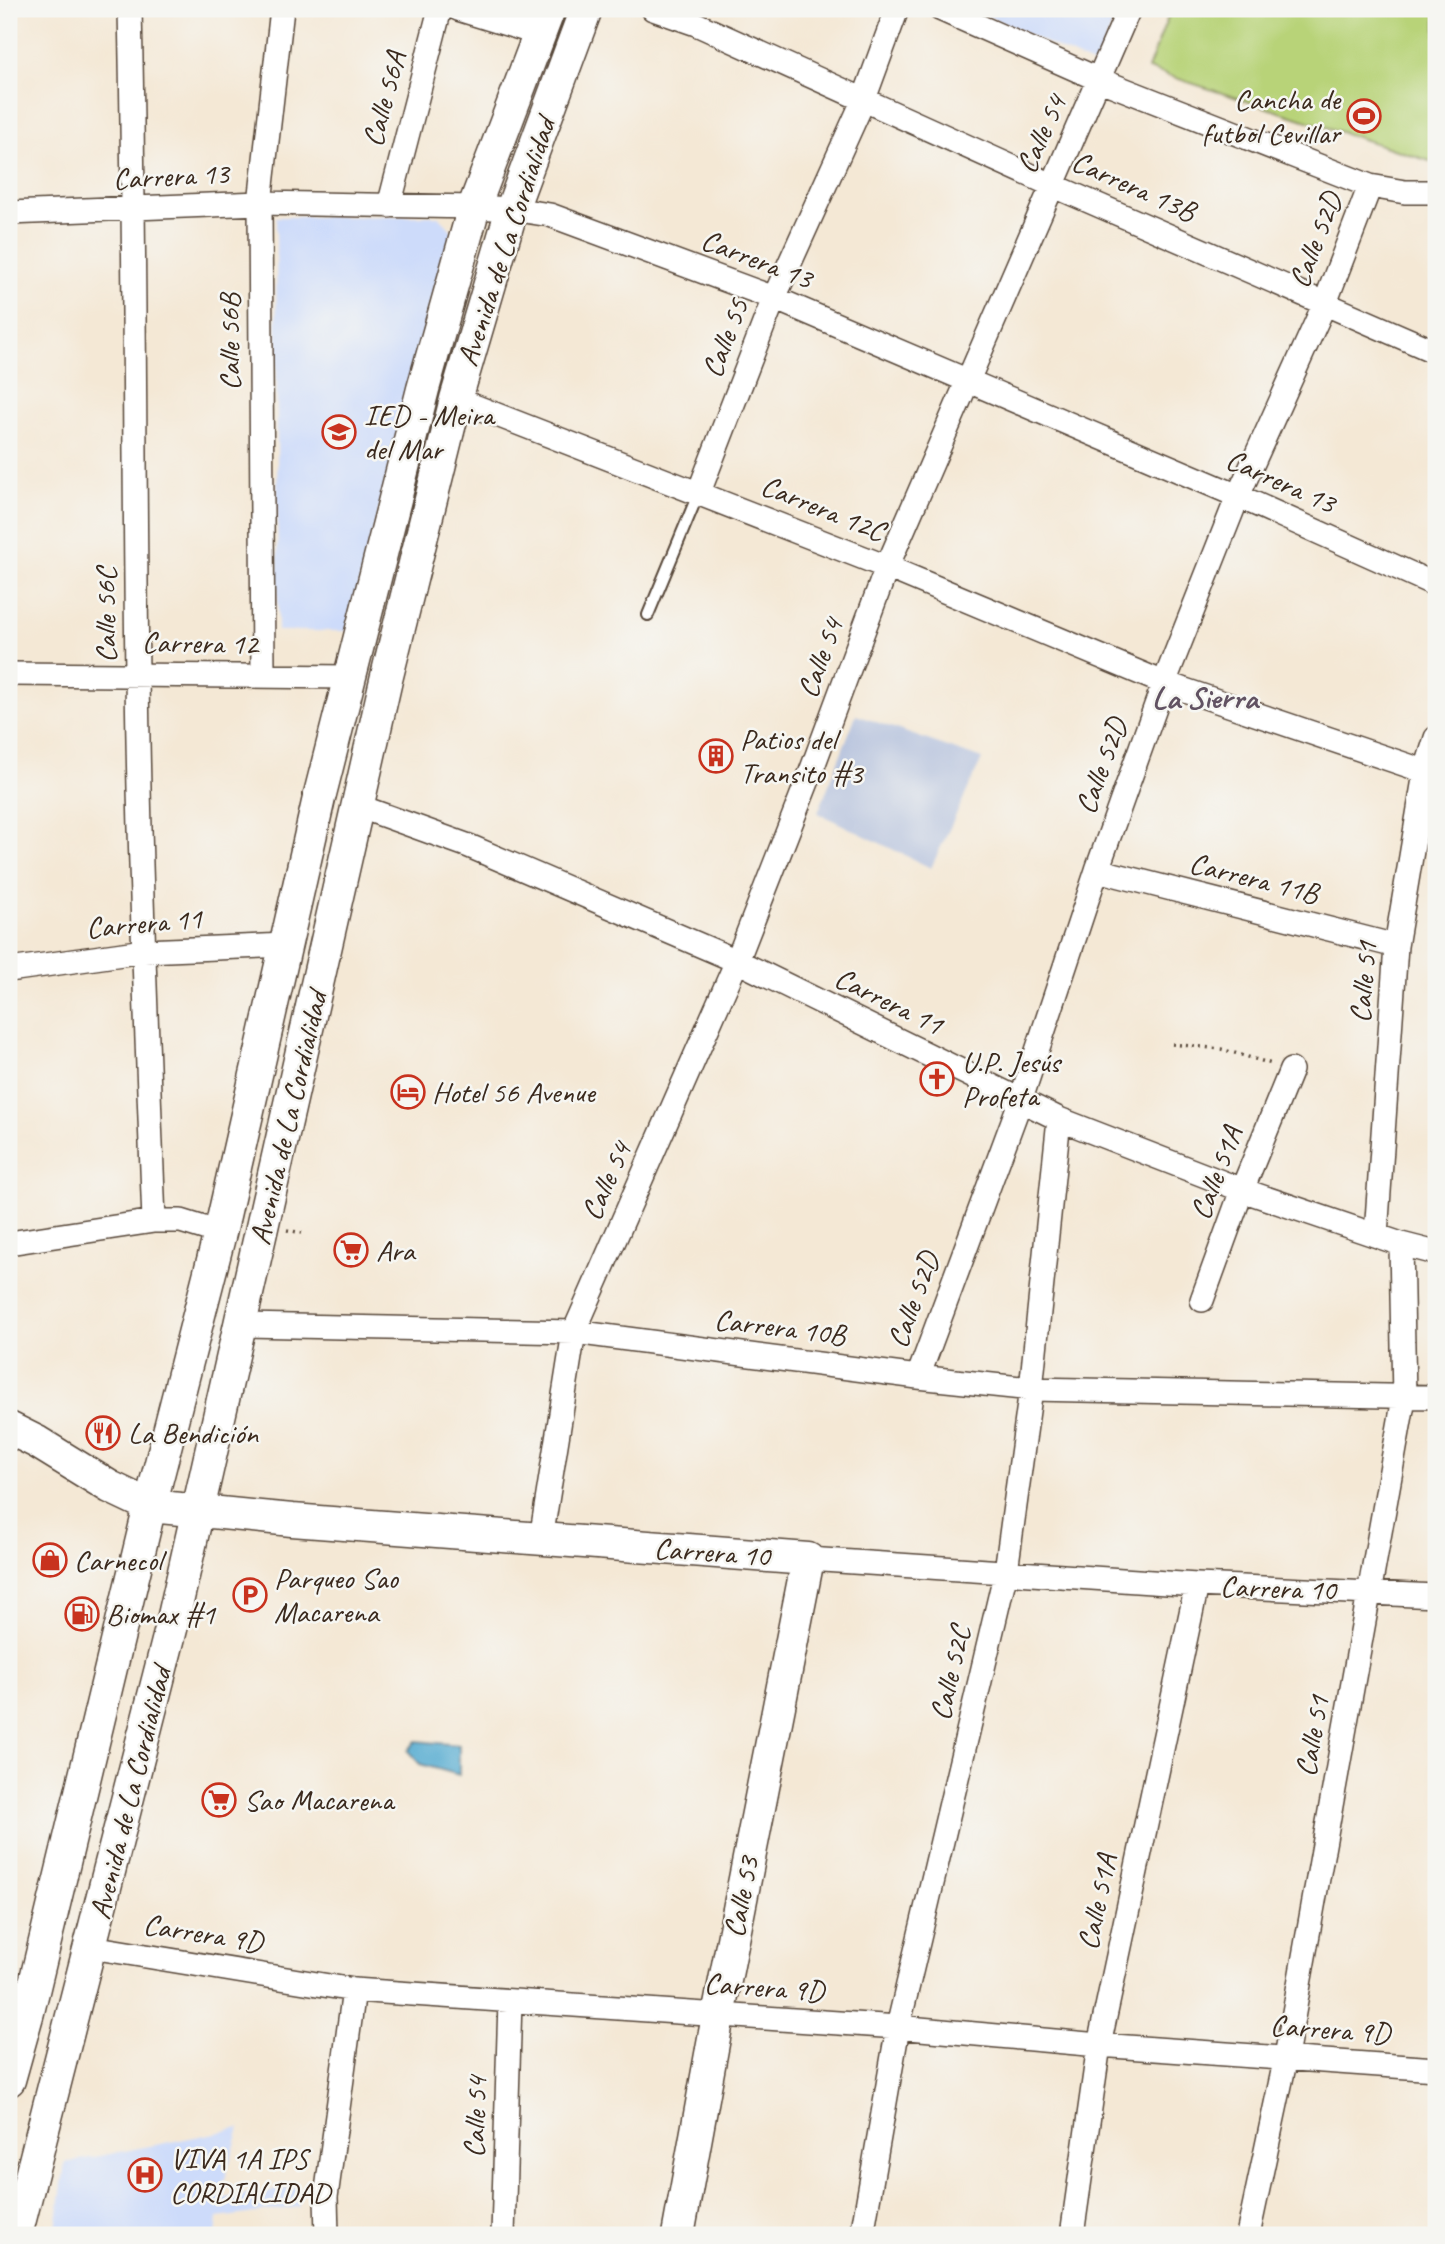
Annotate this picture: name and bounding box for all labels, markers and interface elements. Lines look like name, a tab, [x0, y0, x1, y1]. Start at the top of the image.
street label: Calle 56A	[353, 46, 415, 151]
place label: Cancha de futbol Cevillar	[1202, 80, 1342, 152]
street label: Calle 54	[1007, 87, 1076, 179]
sports icon: Cancha de futbol Cevillar	[1345, 97, 1383, 135]
street label: Avenida de La Cordialidad	[448, 109, 565, 371]
street label: Carrera 13B	[1066, 142, 1204, 231]
street label: Carrera 13	[112, 154, 232, 198]
street label: Calle 52D	[1280, 185, 1351, 293]
street label: Carrera 13	[696, 220, 820, 298]
street label: Calle 56B	[210, 291, 248, 391]
street label: Calle 55	[693, 292, 758, 383]
place label: IED - Meira del Mar	[364, 396, 496, 468]
school or university icon: IED - Meira del Mar	[320, 413, 358, 451]
street label: Carrera 13	[1220, 440, 1344, 523]
street label: Carrera 12C	[756, 466, 893, 551]
street label: Calle 56C	[86, 564, 124, 663]
street label: Calle 54	[788, 611, 853, 703]
street label: Carrera 12	[142, 623, 261, 663]
district label: La Sierra	[1152, 677, 1261, 718]
street label: Calle 52D	[1066, 711, 1137, 819]
place label: Patios del Transito #3	[740, 720, 865, 792]
building icon: Patios del Transito #3	[697, 737, 735, 775]
street label: Carrera 11B	[1186, 844, 1325, 913]
street label: Carrera 11	[85, 899, 205, 947]
street label: Calle 51	[1341, 938, 1386, 1024]
street label: Carrera 11	[829, 959, 951, 1044]
street label: Avenida de La Cordialidad	[240, 984, 337, 1248]
place label: U.P. Jesús Profeta	[962, 1043, 1062, 1115]
church icon: U.P. Jesús Profeta	[918, 1060, 956, 1098]
hotel icon: Hotel 56 Avenue	[389, 1073, 427, 1111]
place label: Hotel 56 Avenue	[432, 1073, 597, 1111]
street label: Calle 51A	[1181, 1119, 1252, 1225]
street label: Calle 54	[572, 1134, 641, 1226]
supermarket icon: Ara	[332, 1231, 370, 1269]
place label: Ara	[376, 1231, 416, 1269]
street label: Calle 52D	[878, 1245, 949, 1353]
street label: Carrera 10B	[712, 1300, 850, 1354]
restaurant icon: La Bendición	[84, 1414, 122, 1452]
place label: La Bendición	[128, 1414, 260, 1452]
street label: Carrera 10	[653, 1529, 774, 1575]
shop icon: Carnecol	[31, 1541, 69, 1579]
place label: Carnecol	[74, 1541, 167, 1579]
place label: Parqueo Sao Macarena	[274, 1559, 399, 1631]
street label: Carrera 10	[1219, 1567, 1339, 1609]
parking icon: Parqueo Sao Macarena	[231, 1576, 269, 1614]
fuel station icon: Biomax #1	[63, 1595, 101, 1633]
place label: Biomax #1	[106, 1595, 217, 1633]
street label: Calle 52C	[921, 1619, 980, 1724]
street label: Avenida de La Cordialidad	[80, 1659, 181, 1923]
street label: Calle 51	[1286, 1691, 1338, 1779]
supermarket icon: Sao Macarena	[200, 1781, 238, 1819]
place label: Sao Macarena	[244, 1781, 396, 1819]
street label: Calle 51A	[1068, 1849, 1126, 1953]
street label: Calle 53	[715, 1851, 768, 1941]
street label: Carrera 9D	[141, 1905, 268, 1962]
street label: Carrera 9D	[703, 1964, 828, 2010]
street label: Carrera 9D	[1269, 2006, 1394, 2052]
street label: Calle 54	[455, 2073, 495, 2158]
place label: VIVA 1A IPS CORDIALIDAD	[170, 2139, 333, 2211]
hospital icon: VIVA 1A IPS CORDIALIDAD	[126, 2156, 164, 2194]

